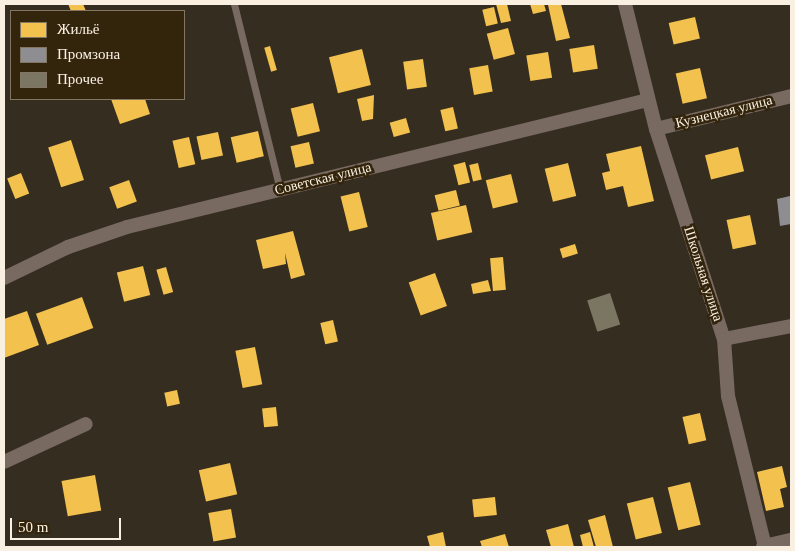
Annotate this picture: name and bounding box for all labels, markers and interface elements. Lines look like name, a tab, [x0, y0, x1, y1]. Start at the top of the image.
legend	[10, 10, 185, 100]
text: Жильё	[57, 21, 99, 37]
text: Промзона	[57, 46, 120, 62]
text: Прочее	[57, 71, 103, 87]
street label: Кузнецкая улица	[674, 92, 774, 132]
street label: Советская улица	[273, 159, 373, 199]
street label: Школьная улица	[680, 225, 726, 323]
scale bar	[12, 508, 124, 540]
text: 50 m	[18, 519, 48, 535]

